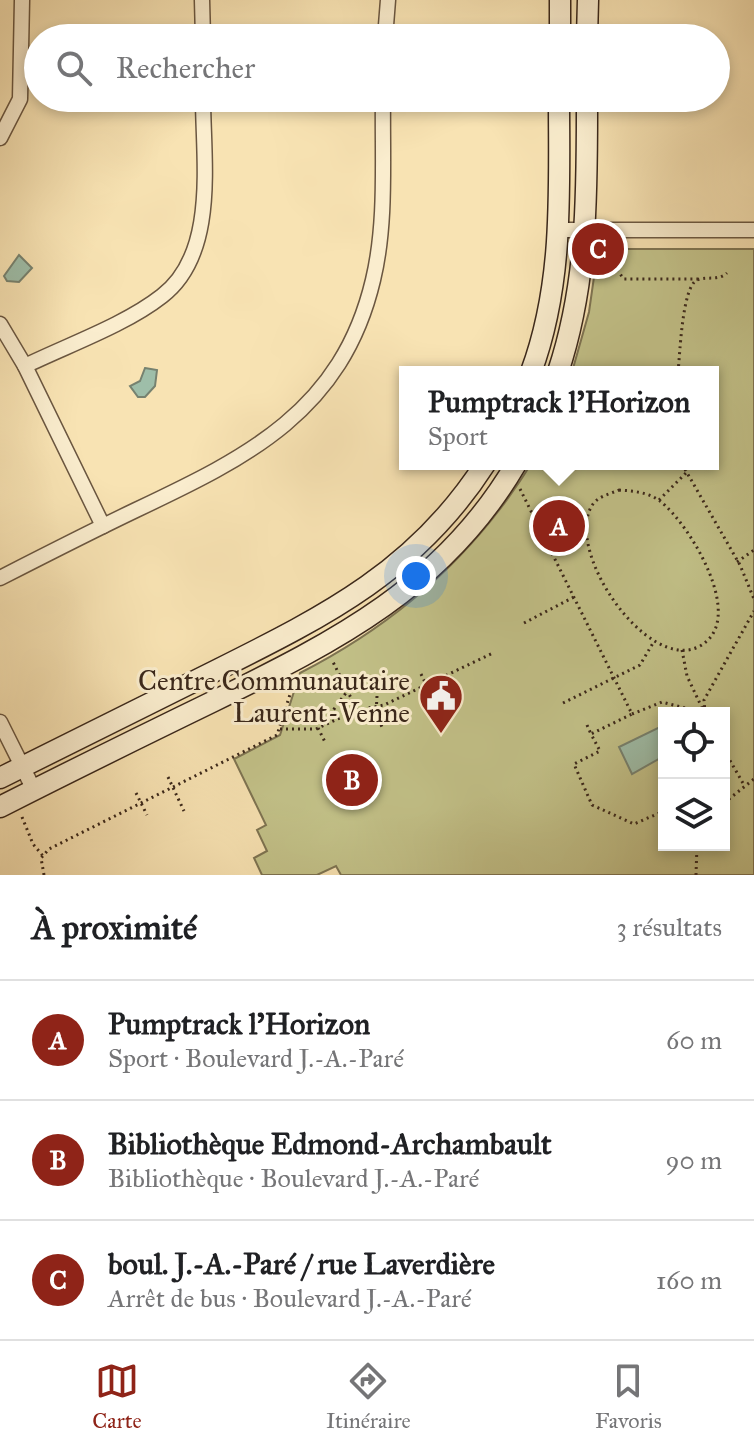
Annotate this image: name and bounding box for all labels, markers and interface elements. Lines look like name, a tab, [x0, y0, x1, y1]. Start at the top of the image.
search box	[24, 24, 730, 112]
icon: search	[52, 46, 96, 90]
text: Rechercher	[116, 50, 255, 86]
pin: C	[572, 219, 624, 279]
popup	[399, 366, 719, 470]
text: Pumptrack l'Horizon	[428, 384, 690, 420]
text: Sport	[428, 420, 488, 452]
pin: A	[533, 496, 585, 556]
your location	[396, 556, 436, 596]
place label: Centre Communautaire Laurent-Venne	[138, 663, 410, 730]
public building icon: Centre Communautaire Laurent-Venne	[417, 672, 465, 735]
map controls	[658, 707, 730, 851]
button: locate	[658, 707, 730, 779]
pin: B	[326, 750, 378, 810]
button: layers	[658, 779, 730, 851]
text: À proximité	[32, 907, 197, 948]
text: 3 résultats	[616, 911, 722, 943]
text: Pumptrack l'Horizon	[108, 1006, 370, 1042]
text: A	[49, 1024, 67, 1056]
text: 60 m	[666, 1024, 722, 1056]
text: Sport · Boulevard J.-A.-Paré	[108, 1042, 404, 1074]
text: Bibliothèque Edmond-Archambault	[108, 1126, 552, 1162]
text: B	[49, 1144, 67, 1176]
text: 90 m	[665, 1144, 722, 1176]
text: Bibliothèque · Boulevard J.-A.-Paré	[108, 1162, 479, 1194]
text: boul. J.-A.-Paré / rue Laverdière	[108, 1246, 495, 1282]
text: C	[49, 1264, 67, 1296]
text: 160 m	[656, 1264, 722, 1296]
text: Arrêt de bus · Boulevard J.-A.-Paré	[108, 1282, 472, 1314]
tab: Carte	[92, 1359, 142, 1434]
tab: Itinéraire	[326, 1359, 411, 1434]
tab: Favoris	[595, 1359, 662, 1434]

